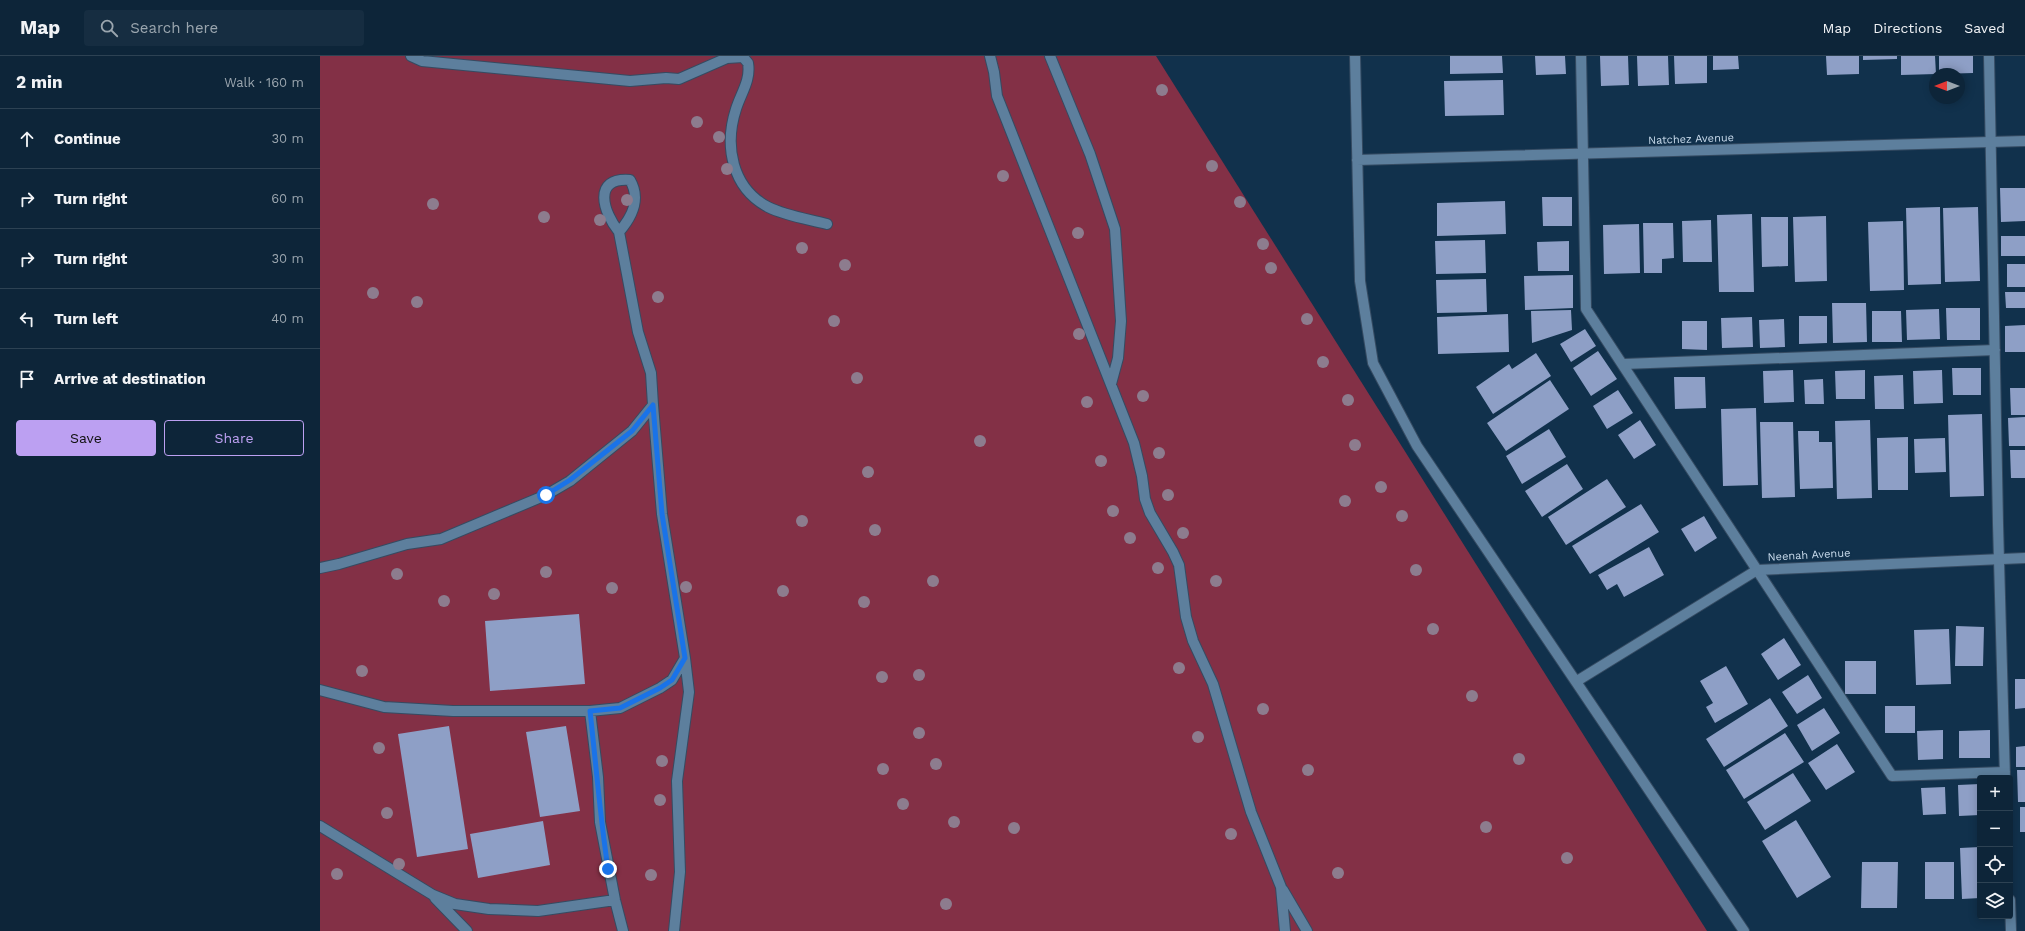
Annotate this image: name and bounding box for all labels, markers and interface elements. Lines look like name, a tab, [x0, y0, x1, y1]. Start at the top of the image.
search box	[84, 10, 364, 46]
text: Map	[20, 16, 60, 39]
icon: search	[98, 17, 120, 39]
text: Search here	[130, 19, 218, 37]
text: Map	[1823, 20, 1851, 36]
text: Directions	[1873, 20, 1942, 36]
text: Saved	[1964, 20, 2005, 36]
north arrow	[1929, 68, 1965, 104]
text: 2 min	[16, 72, 62, 92]
text: Walk · 160 m	[224, 75, 304, 90]
icon: ahead	[16, 128, 38, 150]
text: Continue	[54, 130, 121, 148]
text: 30 m	[272, 131, 304, 146]
street label: Natchez Avenue	[1648, 131, 1734, 147]
icon: right	[16, 188, 38, 210]
text: Turn right	[54, 190, 127, 208]
text: 60 m	[271, 191, 304, 206]
icon: right	[16, 248, 38, 270]
text: Turn right	[54, 250, 127, 268]
text: 30 m	[272, 251, 304, 266]
icon: left	[16, 308, 38, 330]
text: Turn left	[54, 310, 118, 328]
text: 40 m	[271, 311, 304, 326]
icon: arrive	[16, 368, 38, 390]
text: Arrive at destination	[54, 370, 206, 388]
button: Save	[16, 420, 156, 456]
button: Share	[164, 420, 304, 456]
route start	[537, 486, 555, 504]
street label: Neenah Avenue	[1767, 546, 1851, 564]
map controls	[1977, 775, 2013, 919]
button: +	[1977, 775, 2013, 811]
button: −	[1977, 811, 2013, 847]
button: locate	[1977, 847, 2013, 883]
route end	[599, 860, 617, 878]
button: layers	[1977, 883, 2013, 919]

